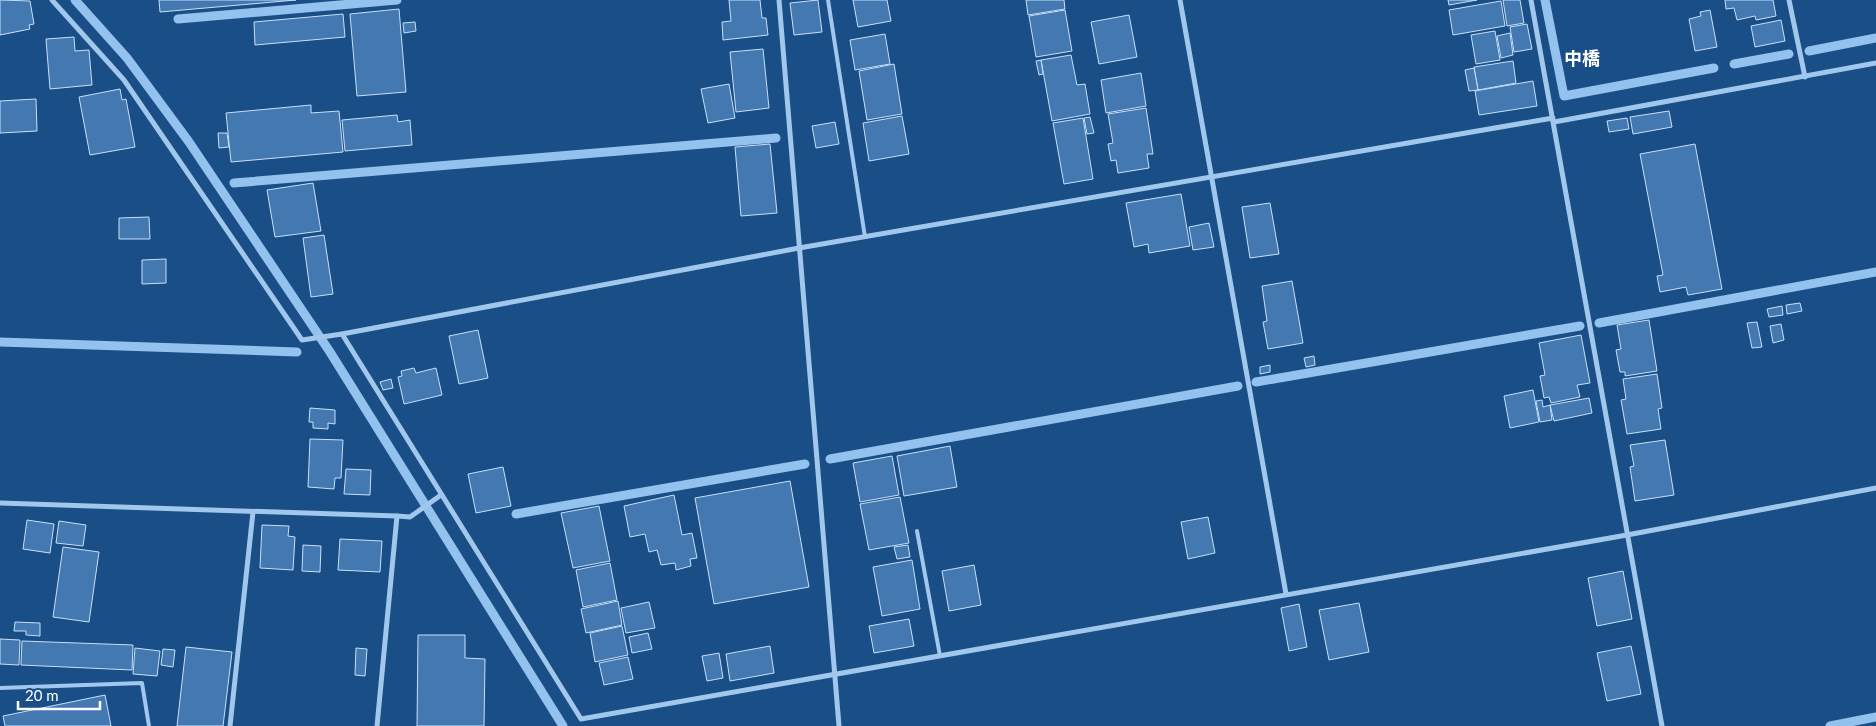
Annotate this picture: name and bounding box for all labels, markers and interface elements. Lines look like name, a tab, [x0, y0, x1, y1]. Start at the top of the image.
district label: 中橋	[1564, 47, 1600, 69]
scale bar	[18, 678, 100, 710]
text: 20 m	[25, 686, 59, 704]

